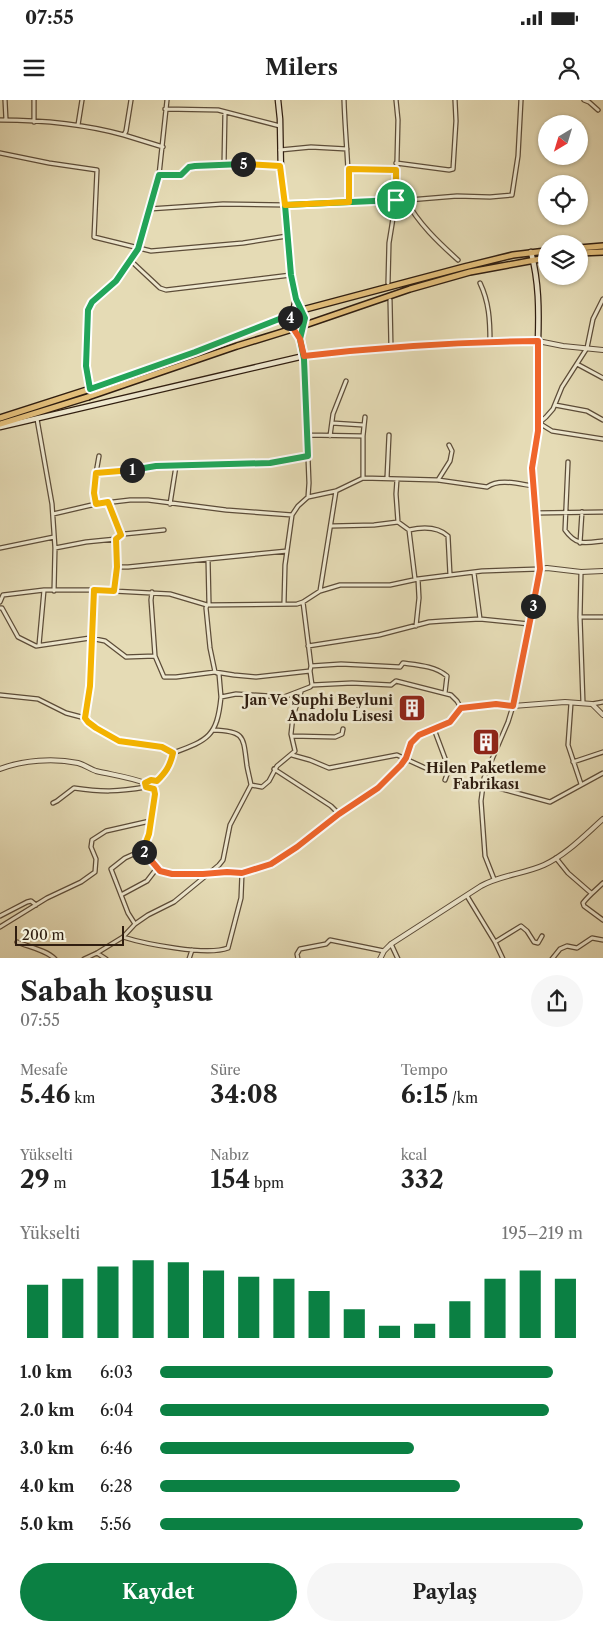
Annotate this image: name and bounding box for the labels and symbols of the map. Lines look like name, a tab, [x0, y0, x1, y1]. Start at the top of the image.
north arrow	[538, 115, 588, 165]
pin: 5	[230, 152, 256, 176]
pin	[375, 179, 417, 221]
pin: 4	[278, 306, 302, 330]
pin: 1	[120, 458, 144, 482]
pin: 3	[520, 594, 546, 618]
place label: Jan Ve Suphi Beyluni Anadolu Lisesi	[241, 691, 393, 725]
building icon: Jan Ve Suphi Beyluni Anadolu Lisesi	[397, 693, 427, 723]
building icon: Hilen Paketleme Fabrikası	[471, 727, 501, 757]
place label: Hilen Paketleme Fabrikası	[426, 759, 546, 793]
pin: 2	[132, 840, 156, 864]
scale bar	[15, 924, 124, 947]

